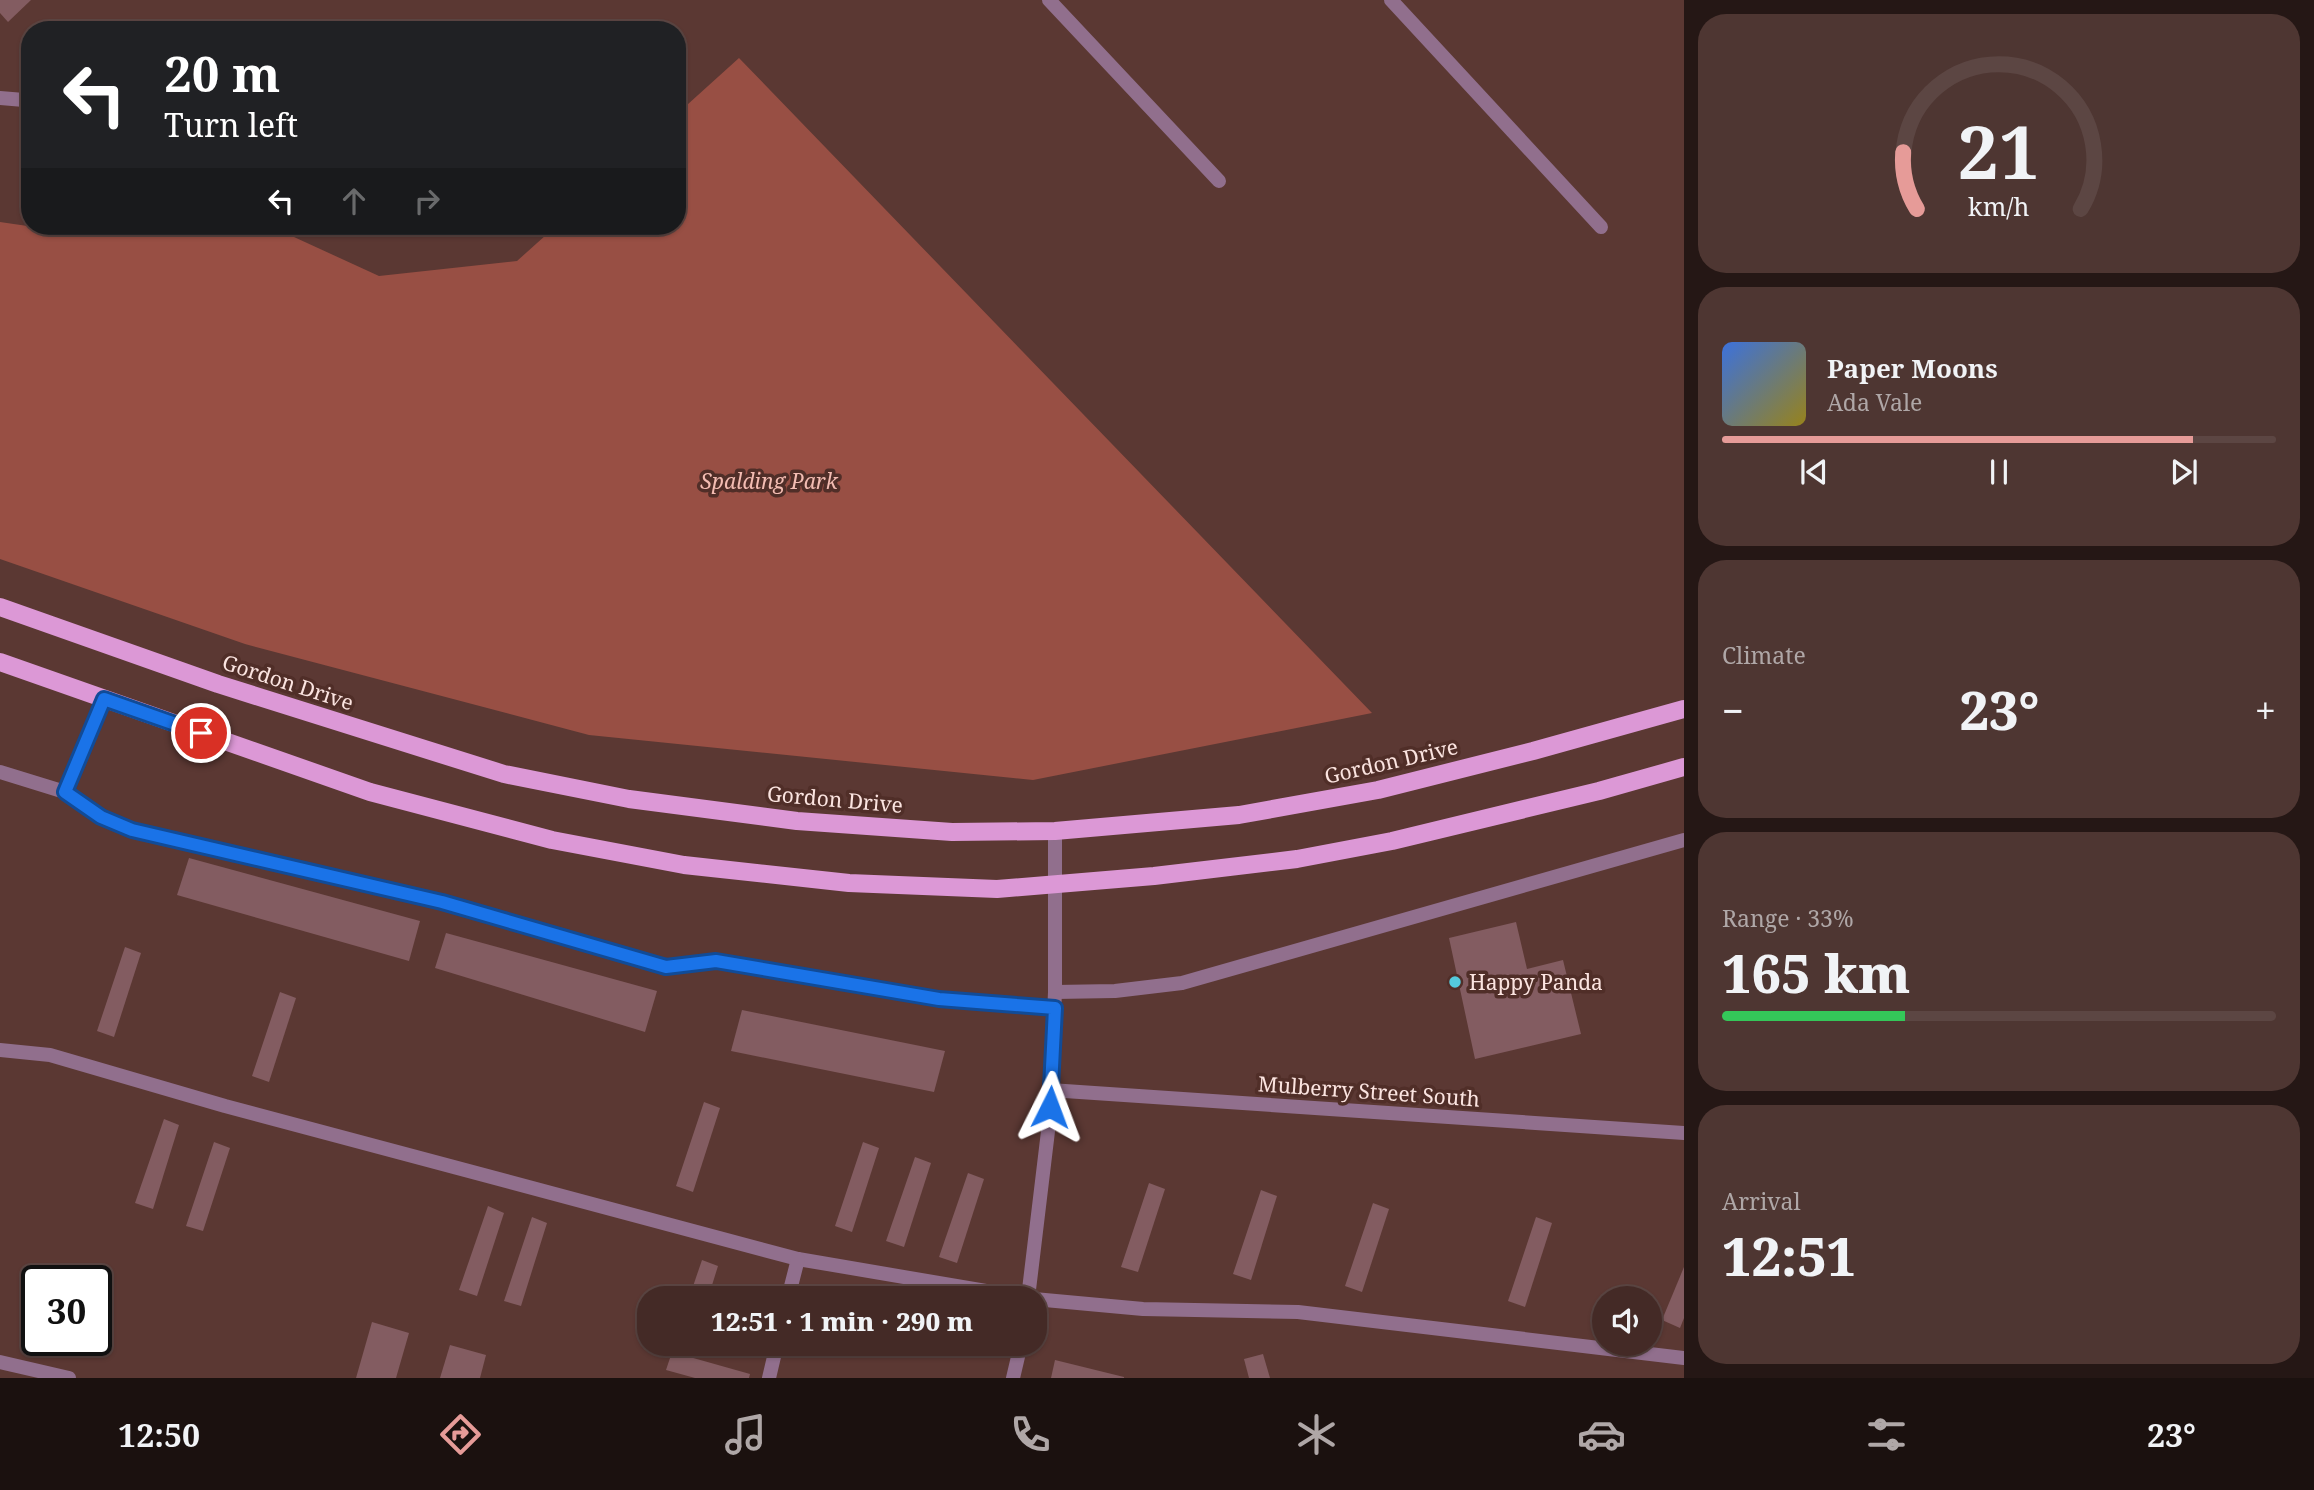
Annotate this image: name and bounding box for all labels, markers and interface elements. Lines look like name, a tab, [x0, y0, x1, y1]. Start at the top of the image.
text: 20 m	[164, 40, 280, 106]
icon: left	[49, 49, 140, 140]
text: 21	[1958, 102, 2040, 201]
text: Turn left	[164, 103, 298, 146]
icon: left	[262, 182, 300, 220]
icon: ahead	[335, 182, 373, 220]
icon: right	[408, 182, 446, 220]
text: km/h	[1968, 189, 2030, 223]
text: Paper Moons	[1827, 350, 1998, 386]
text: Ada Vale	[1827, 386, 1922, 418]
icon: previous	[1795, 453, 1833, 491]
icon: pause	[1980, 453, 2018, 491]
icon: next	[2165, 453, 2203, 491]
park label: Spalding Park	[700, 467, 839, 495]
text: Climate	[1722, 639, 1806, 671]
street label: Gordon Drive	[219, 648, 357, 716]
text: 23°	[1959, 674, 2039, 745]
text: −	[1722, 684, 1744, 736]
text: +	[2255, 684, 2276, 736]
pin	[171, 703, 231, 763]
icon: arrive	[182, 714, 220, 752]
street label: Gordon Drive	[1321, 732, 1461, 790]
street label: Gordon Drive	[766, 779, 904, 819]
text: Range · 33%	[1722, 902, 1854, 934]
text: 165 km	[1722, 937, 1910, 1008]
place label: Happy Panda	[1469, 968, 1603, 996]
marker: Happy Panda	[1447, 974, 1463, 990]
street label: Mulberry Street South	[1257, 1069, 1481, 1113]
position arrow	[1013, 1070, 1087, 1144]
text: Arrival	[1722, 1185, 1801, 1217]
text: 12:51	[1722, 1220, 1856, 1291]
speed limit sign: 30	[21, 1265, 112, 1356]
map controls	[1592, 1286, 1662, 1356]
button: sound	[1592, 1286, 1662, 1356]
text: 12:51 · 1 min · 290 m	[711, 1303, 973, 1339]
icon: directions	[436, 1410, 485, 1459]
icon: music	[721, 1410, 770, 1459]
icon: phone	[1006, 1410, 1055, 1459]
icon: climate	[1292, 1410, 1341, 1459]
icon: car	[1577, 1410, 1626, 1459]
icon: filters	[1862, 1410, 1911, 1459]
text: 12:50	[118, 1413, 200, 1456]
text: 23°	[2147, 1413, 2196, 1456]

